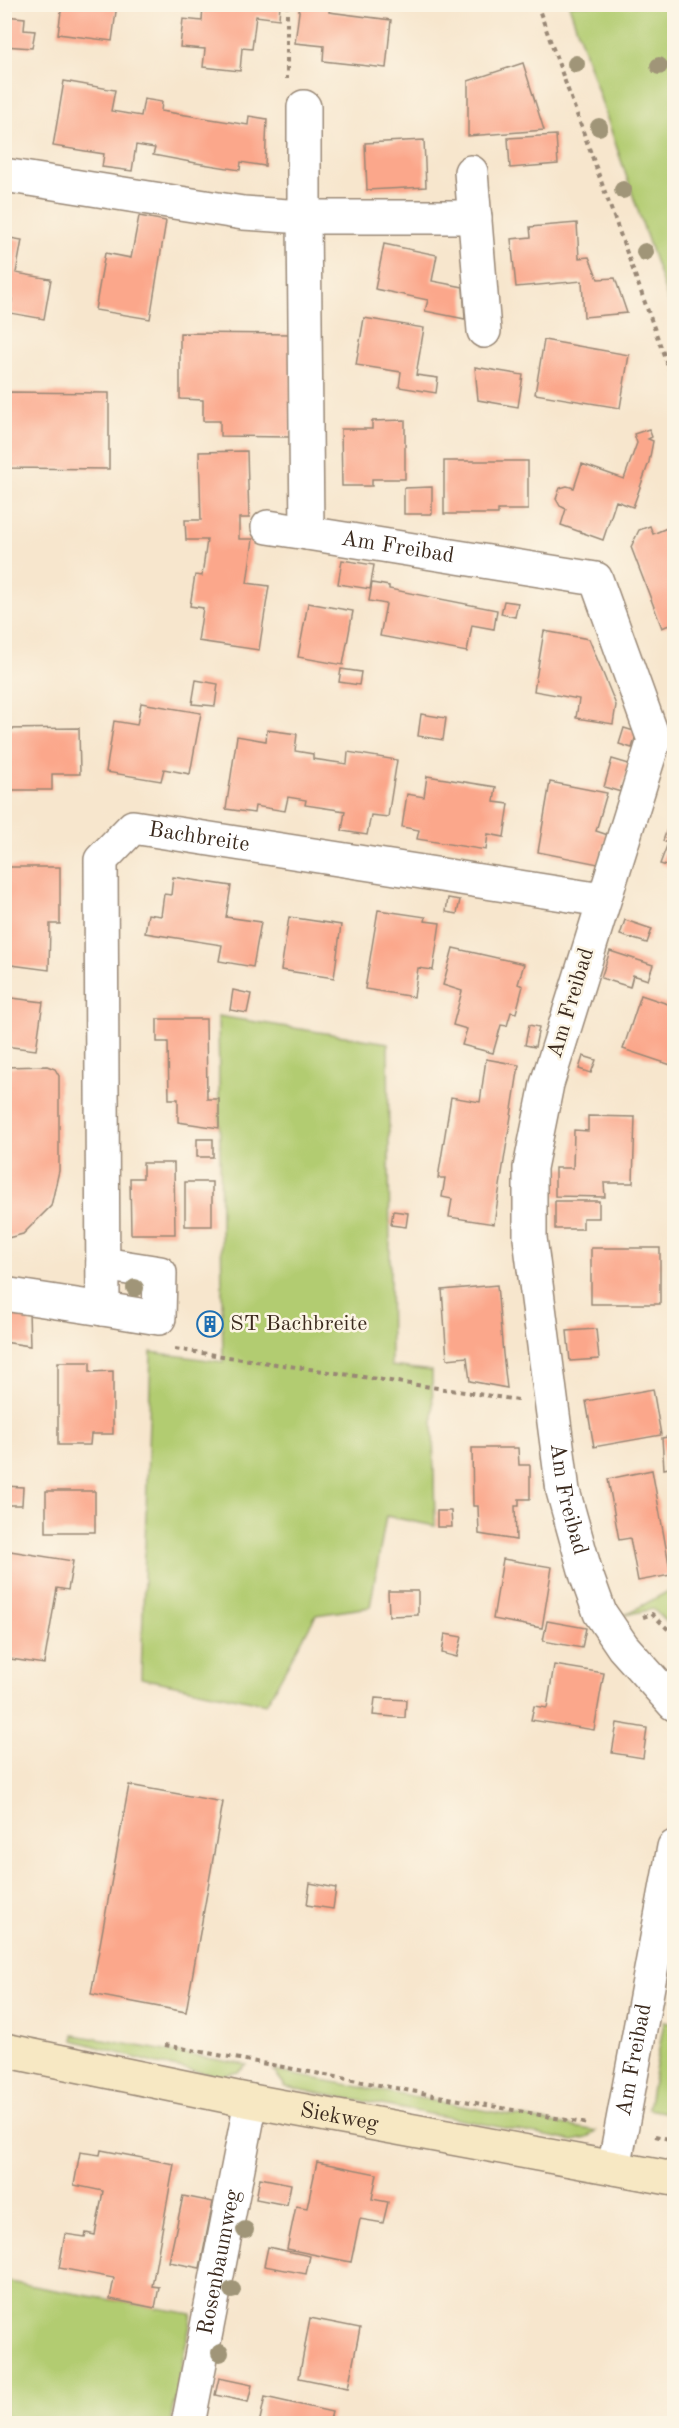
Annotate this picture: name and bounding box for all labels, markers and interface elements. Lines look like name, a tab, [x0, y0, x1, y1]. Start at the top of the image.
street label: Am Freibad	[340, 528, 456, 567]
street label: Bachbreite	[147, 819, 251, 856]
street label: Am Freibad	[544, 945, 598, 1061]
building icon: ST Bachbreite	[195, 1309, 225, 1339]
place label: ST Bachbreite	[230, 1313, 367, 1335]
street label: Am Freibad	[546, 1442, 591, 1558]
street label: Am Freibad	[613, 2002, 656, 2118]
street label: Siekweg	[298, 2099, 380, 2135]
street label: Rosenbaumweg	[195, 2187, 245, 2337]

